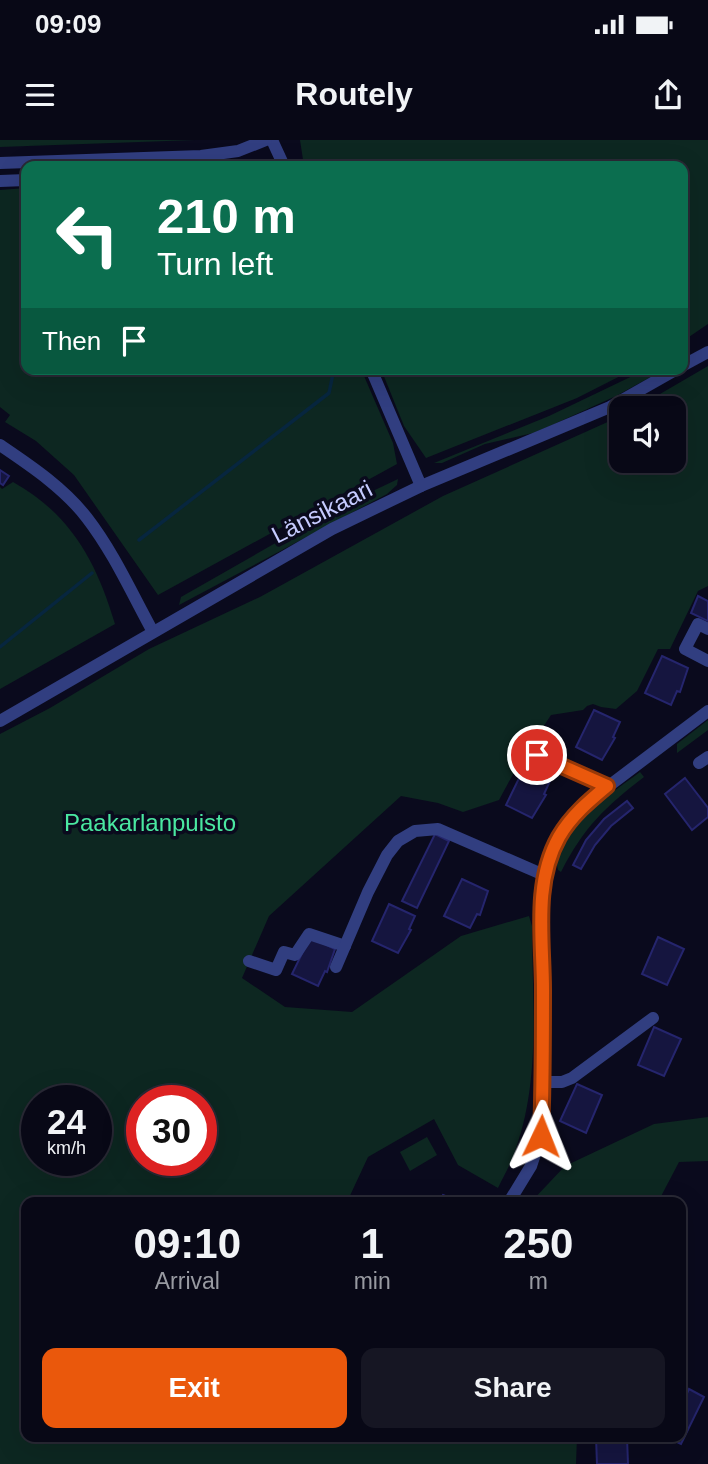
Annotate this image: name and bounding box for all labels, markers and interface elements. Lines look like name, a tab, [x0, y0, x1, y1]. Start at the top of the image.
text: 09:09	[35, 9, 102, 39]
icon: menu	[21, 76, 59, 114]
text: Routely	[295, 76, 413, 112]
icon: share	[649, 76, 687, 114]
icon: left	[42, 189, 133, 280]
text: 210 m	[157, 189, 296, 243]
text: Turn left	[157, 246, 273, 282]
icon: arrive	[115, 322, 153, 360]
text: Then	[42, 326, 101, 356]
map controls	[609, 396, 686, 473]
button: sound	[609, 396, 686, 473]
street label: Länsikaari	[267, 475, 377, 548]
pin	[507, 725, 567, 785]
icon: arrive	[518, 736, 556, 774]
park label: Paakarlanpuisto	[64, 809, 236, 836]
speed limit sign: 30	[126, 1085, 217, 1176]
position arrow	[504, 1099, 578, 1173]
text: 24	[47, 1102, 86, 1141]
text: km/h	[47, 1138, 86, 1158]
text: 09:10	[134, 1220, 241, 1267]
text: 1	[360, 1220, 384, 1267]
text: 250	[503, 1220, 573, 1267]
text: Arrival	[155, 1268, 220, 1294]
text: min	[354, 1268, 391, 1294]
text: m	[529, 1268, 548, 1294]
button: Exit	[42, 1348, 347, 1428]
button: Share	[361, 1348, 665, 1428]

